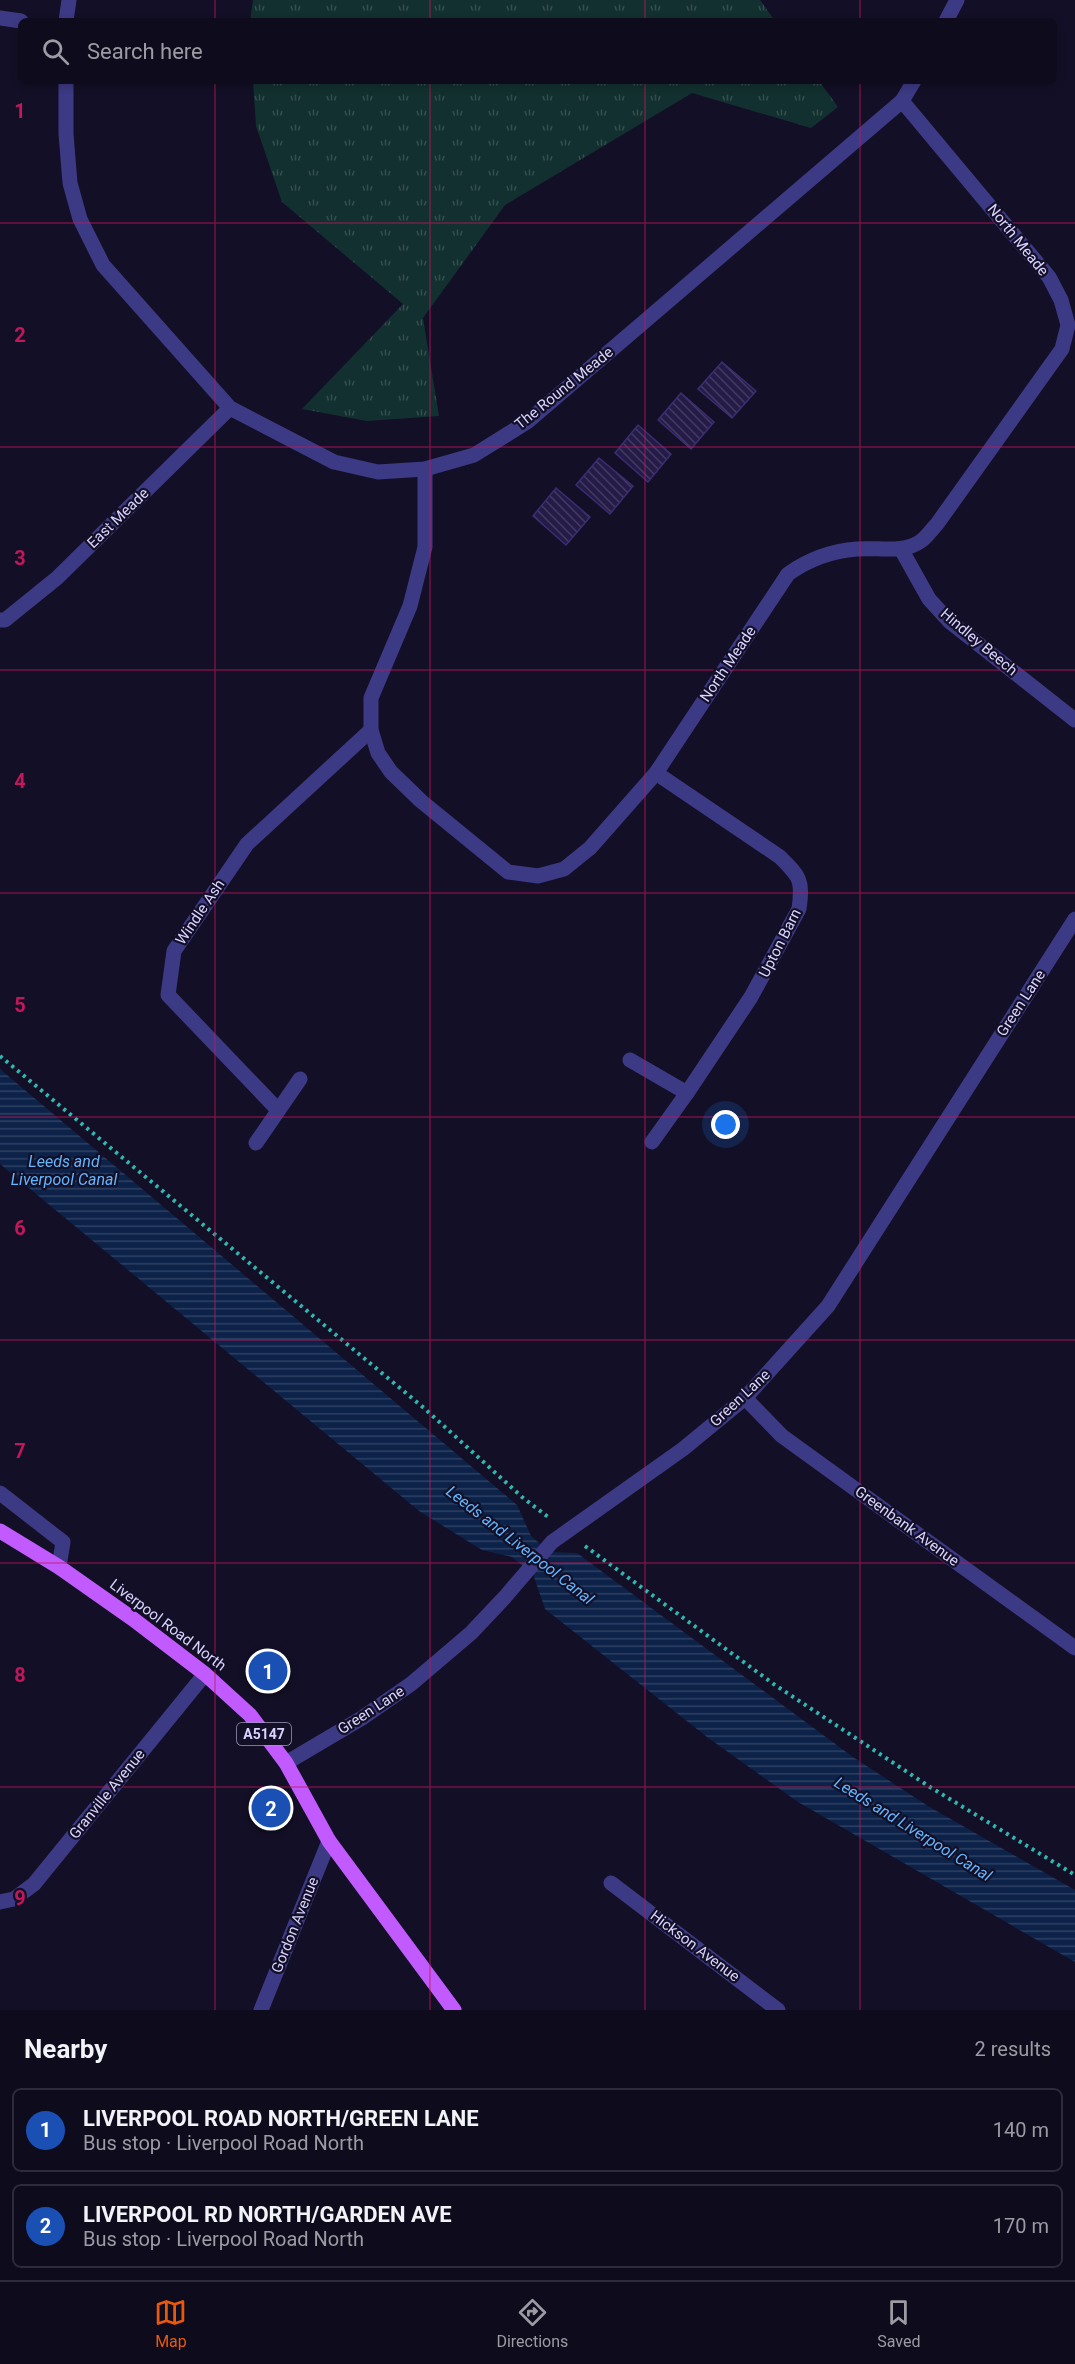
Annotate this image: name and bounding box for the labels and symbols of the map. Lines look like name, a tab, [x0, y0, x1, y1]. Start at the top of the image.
text: 1	[14, 99, 26, 123]
street label: North Meade	[984, 200, 1052, 280]
text: 2	[14, 323, 26, 347]
street label: The Round Meade	[511, 343, 617, 433]
street label: East Meade	[83, 484, 153, 552]
text: 3	[14, 546, 26, 570]
street label: Hindley Beech	[937, 605, 1021, 679]
street label: North Meade	[696, 623, 760, 705]
text: 4	[14, 769, 26, 793]
street label: Windle Ash	[172, 876, 228, 948]
street label: Upton Barn	[755, 906, 805, 980]
street label: Green Lane	[993, 966, 1049, 1040]
text: 5	[14, 993, 26, 1017]
your location	[711, 1110, 740, 1139]
water label: Leeds and Liverpool Canal	[11, 1152, 117, 1189]
text: 6	[14, 1216, 26, 1240]
street label: Green Lane	[706, 1366, 774, 1430]
text: 7	[14, 1439, 26, 1463]
water label: Leeds and Liverpool Canal	[443, 1482, 598, 1609]
street label: Greenbank Avenue	[851, 1482, 963, 1570]
street label: Liverpool Road North	[106, 1575, 230, 1675]
pin: 1	[248, 1648, 288, 1694]
text: 8	[14, 1663, 26, 1687]
street label: Green Lane	[334, 1682, 408, 1738]
road number: A5147	[237, 1723, 291, 1745]
street label: Granville Avenue	[65, 1745, 149, 1843]
water label: Leeds and Liverpool Canal	[831, 1773, 995, 1885]
pin: 2	[252, 1786, 290, 1830]
street label: Gordon Avenue	[268, 1874, 322, 1976]
text: 9	[14, 1886, 26, 1910]
street label: Hickson Avenue	[647, 1907, 743, 1985]

